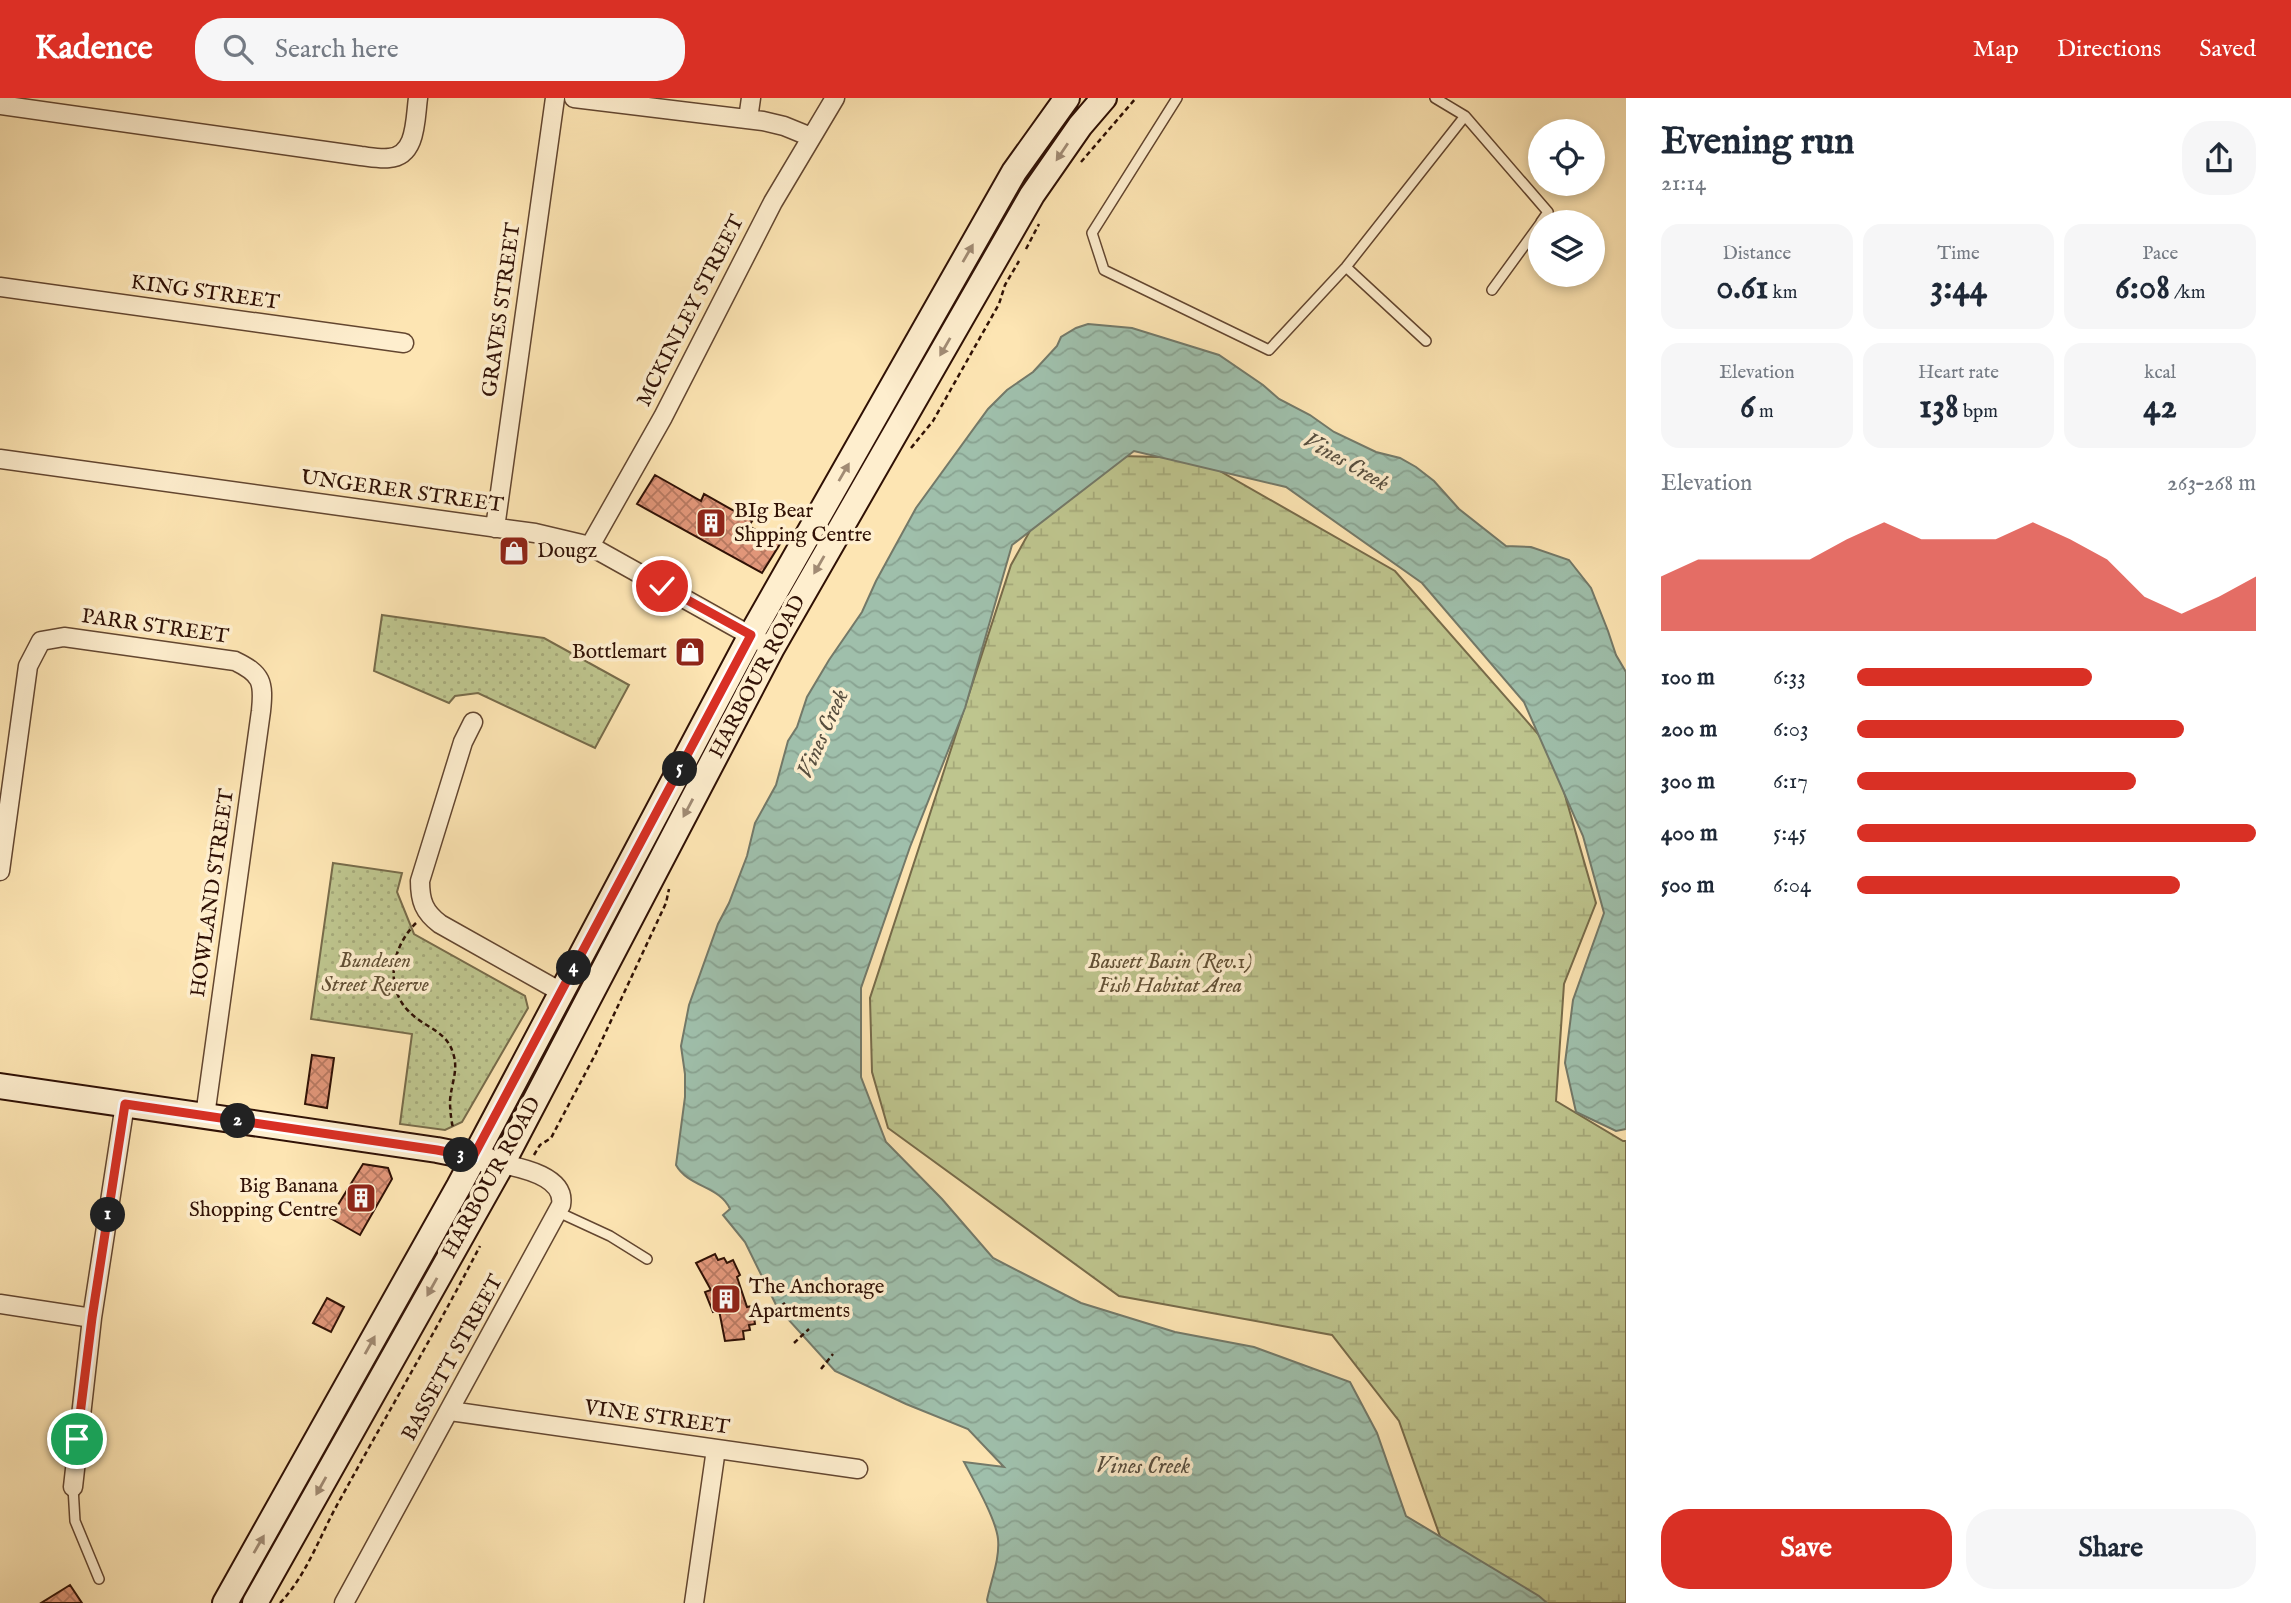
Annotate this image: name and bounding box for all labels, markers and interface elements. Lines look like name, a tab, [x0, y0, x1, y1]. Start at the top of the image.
search box	[195, 18, 685, 81]
text: Kadence	[35, 28, 153, 70]
icon: search	[219, 30, 257, 68]
text: Search here	[275, 33, 399, 66]
text: Map	[1973, 34, 2019, 65]
text: Directions	[2057, 34, 2161, 65]
text: Saved	[2199, 34, 2256, 65]
map controls	[1528, 119, 1605, 287]
button: locate	[1528, 119, 1605, 196]
text: Evening run	[1661, 119, 1855, 167]
button: share	[2182, 121, 2256, 195]
one-way arrow	[1055, 143, 1069, 161]
text: 21:14	[1661, 169, 1706, 198]
street label: MCKINLEY STREET	[631, 210, 751, 411]
button: layers	[1528, 210, 1605, 287]
street label: GRAVES STREET	[476, 220, 528, 399]
text: Distance	[1722, 242, 1791, 266]
text: Time	[1937, 242, 1980, 266]
text: Pace	[2142, 242, 2178, 266]
one-way arrow	[962, 243, 974, 263]
text: 0.61	[1716, 266, 1768, 311]
text: 3:44	[1930, 266, 1987, 311]
text: 6:08	[2115, 266, 2170, 311]
street label: KING STREET	[129, 269, 282, 317]
text: km	[1768, 281, 1797, 305]
text: /km	[2170, 281, 2205, 305]
one-way arrow	[938, 337, 951, 356]
text: Elevation	[1719, 361, 1795, 385]
text: Heart rate	[1918, 361, 1999, 385]
text: kcal	[2144, 361, 2176, 385]
text: 6	[1740, 385, 1755, 430]
text: 138	[1919, 385, 1959, 430]
text: 42	[2143, 385, 2177, 430]
text: m	[1755, 400, 1774, 424]
text: bpm	[1959, 400, 1998, 424]
water label: Vines Creek	[1298, 426, 1394, 498]
one-way arrow	[838, 463, 850, 482]
street label: UNGERER STREET	[299, 464, 506, 520]
text: Elevation	[1661, 469, 1752, 498]
text: 263–268 m	[2167, 469, 2256, 498]
place label: BIg Bear Shpping Centre	[734, 498, 872, 549]
building icon: BIg Bear Shpping Centre	[694, 506, 728, 540]
shop icon: Dougz	[497, 534, 531, 568]
place label: Dougz	[537, 538, 597, 565]
pin	[632, 556, 692, 616]
one-way arrow	[813, 556, 826, 575]
icon: check	[643, 567, 681, 605]
street label: HARBOUR ROAD	[704, 591, 812, 763]
street label: PARR STREET	[80, 603, 231, 651]
shop icon: Bottlemart	[673, 635, 707, 669]
place label: Bottlemart	[572, 639, 667, 666]
text: 100 m	[1661, 663, 1715, 692]
text: 6:33	[1773, 663, 1806, 692]
water label: Vines Creek	[791, 685, 855, 783]
text: 200 m	[1661, 715, 1717, 744]
text: 6:03	[1773, 715, 1809, 744]
pin: 5	[662, 752, 698, 786]
text: 5	[676, 756, 683, 780]
text: 300 m	[1661, 767, 1715, 796]
text: 6:17	[1773, 767, 1808, 796]
street label: HOWLAND STREET	[185, 786, 241, 999]
one-way arrow	[682, 799, 694, 818]
text: 400 m	[1661, 819, 1718, 848]
text: 5:45	[1773, 819, 1807, 848]
text: 500 m	[1661, 871, 1715, 900]
text: 6:04	[1773, 871, 1811, 900]
park label: Bundesen Street Reserve	[321, 948, 429, 999]
park label: Bassett Basin (Rev.1) Fish Habitat Area	[1088, 949, 1252, 1000]
pin: 4	[556, 950, 592, 986]
text: 4	[569, 955, 578, 979]
street label: HARBOUR ROAD	[436, 1092, 548, 1264]
pin: 2	[220, 1104, 256, 1138]
text: 2	[233, 1108, 242, 1132]
pin: 3	[444, 1138, 478, 1172]
text: 3	[457, 1142, 464, 1166]
place label: Big Banana Shopping Centre	[189, 1173, 339, 1224]
building icon: Big Banana Shopping Centre	[344, 1181, 378, 1215]
pin: 1	[90, 1198, 126, 1232]
text: 1	[104, 1202, 111, 1226]
street label: BASSETT STREET	[396, 1270, 510, 1446]
place label: The Anchorage Apartments	[748, 1274, 885, 1325]
one-way arrow	[426, 1278, 438, 1297]
building icon: The Anchorage Apartments	[709, 1282, 743, 1316]
one-way arrow	[364, 1335, 376, 1355]
street label: VINE STREET	[582, 1394, 732, 1442]
pin	[47, 1409, 107, 1469]
icon: arrive	[58, 1420, 96, 1458]
water label: Vines Creek	[1096, 1452, 1190, 1481]
one-way arrow	[315, 1476, 327, 1495]
button: Save	[1661, 1509, 1952, 1589]
button: Share	[1966, 1509, 2256, 1589]
one-way arrow	[253, 1534, 265, 1553]

